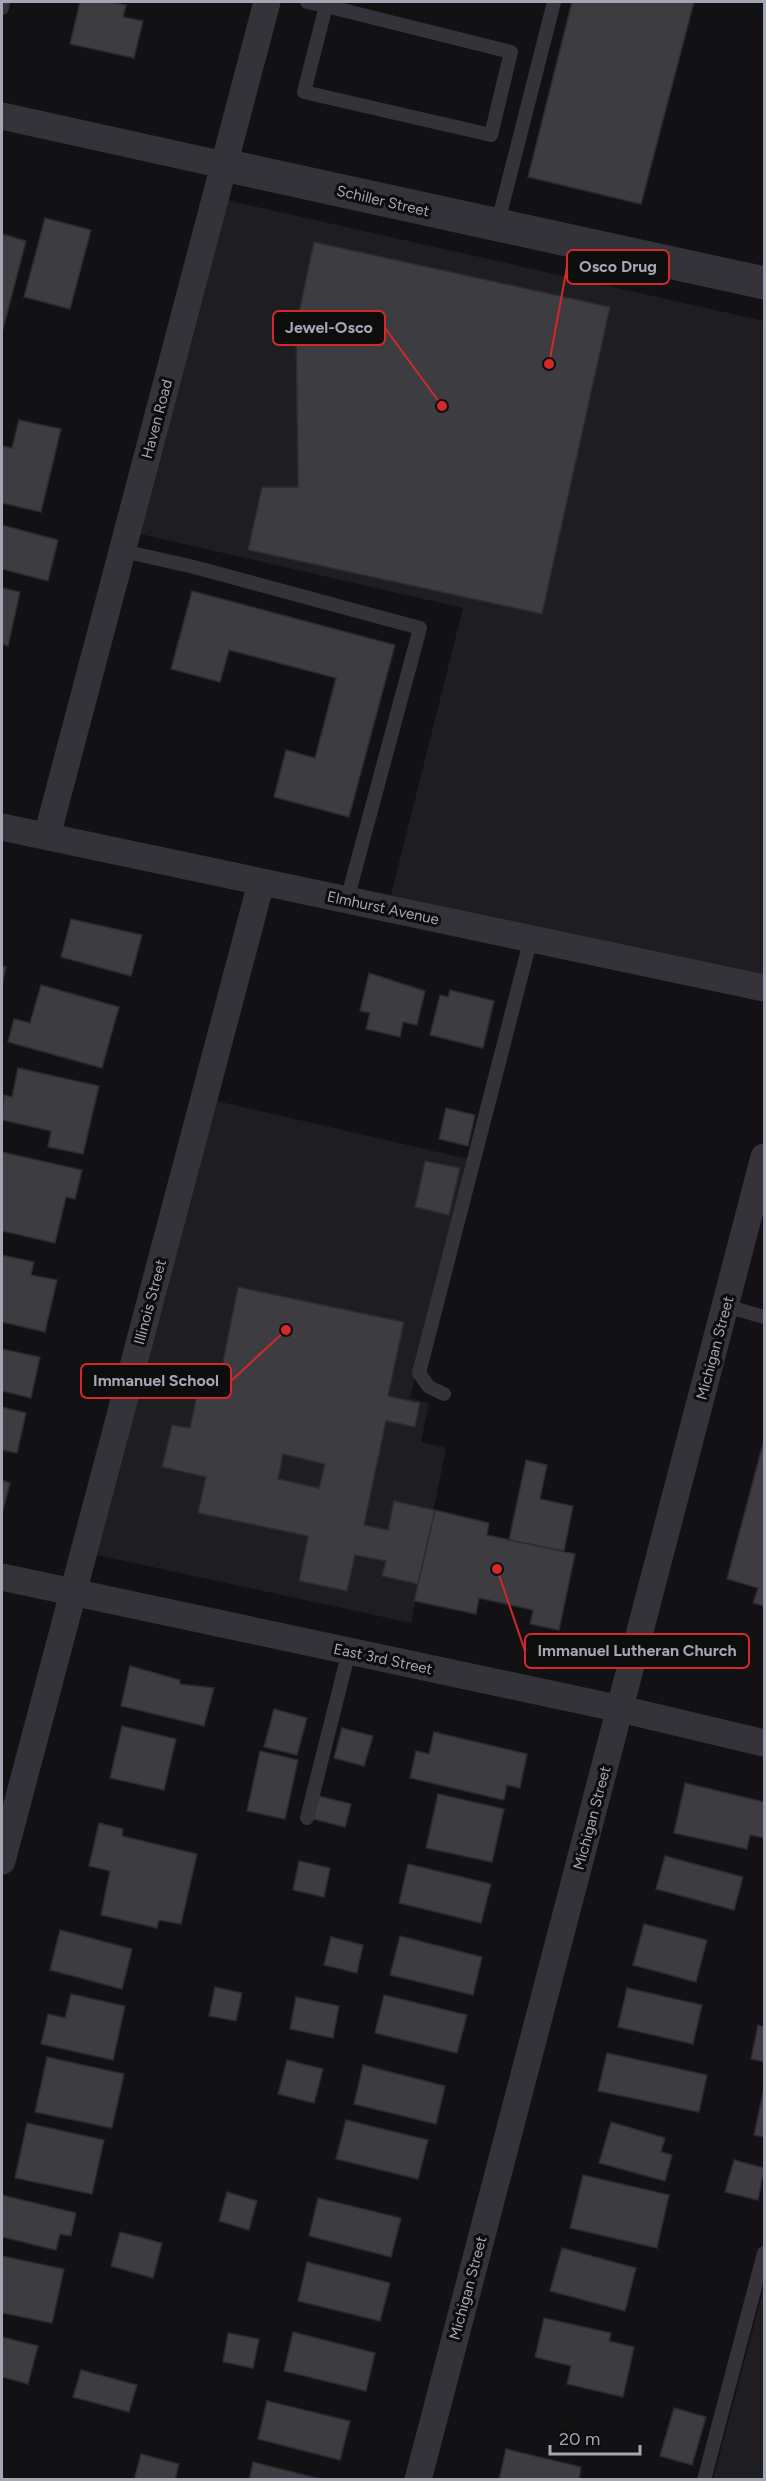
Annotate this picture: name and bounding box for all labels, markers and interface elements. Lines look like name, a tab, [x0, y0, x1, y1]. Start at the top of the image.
street label: Schiller Street	[335, 182, 431, 220]
callout: Osco Drug	[567, 250, 669, 284]
text: Osco Drug	[579, 257, 657, 276]
callout: Jewel-Osco	[273, 311, 385, 345]
text: Jewel-Osco	[285, 318, 373, 337]
street label: Haven Road	[138, 377, 176, 461]
street label: Elmhurst Avenue	[325, 887, 441, 929]
street label: Illinois Street	[130, 1257, 170, 1347]
street label: Michigan Street	[693, 1294, 738, 1402]
callout: Immanuel School	[81, 1364, 231, 1398]
text: Immanuel School	[93, 1371, 219, 1390]
callout: Immanuel Lutheran Church	[525, 1634, 749, 1668]
street label: East 3rd Street	[332, 1640, 434, 1678]
text: Immanuel Lutheran Church	[537, 1641, 737, 1660]
street label: Michigan Street	[570, 1764, 615, 1872]
street label: Michigan Street	[446, 2234, 491, 2342]
scale bar	[550, 2418, 640, 2456]
text: 20 m	[559, 2428, 600, 2450]

